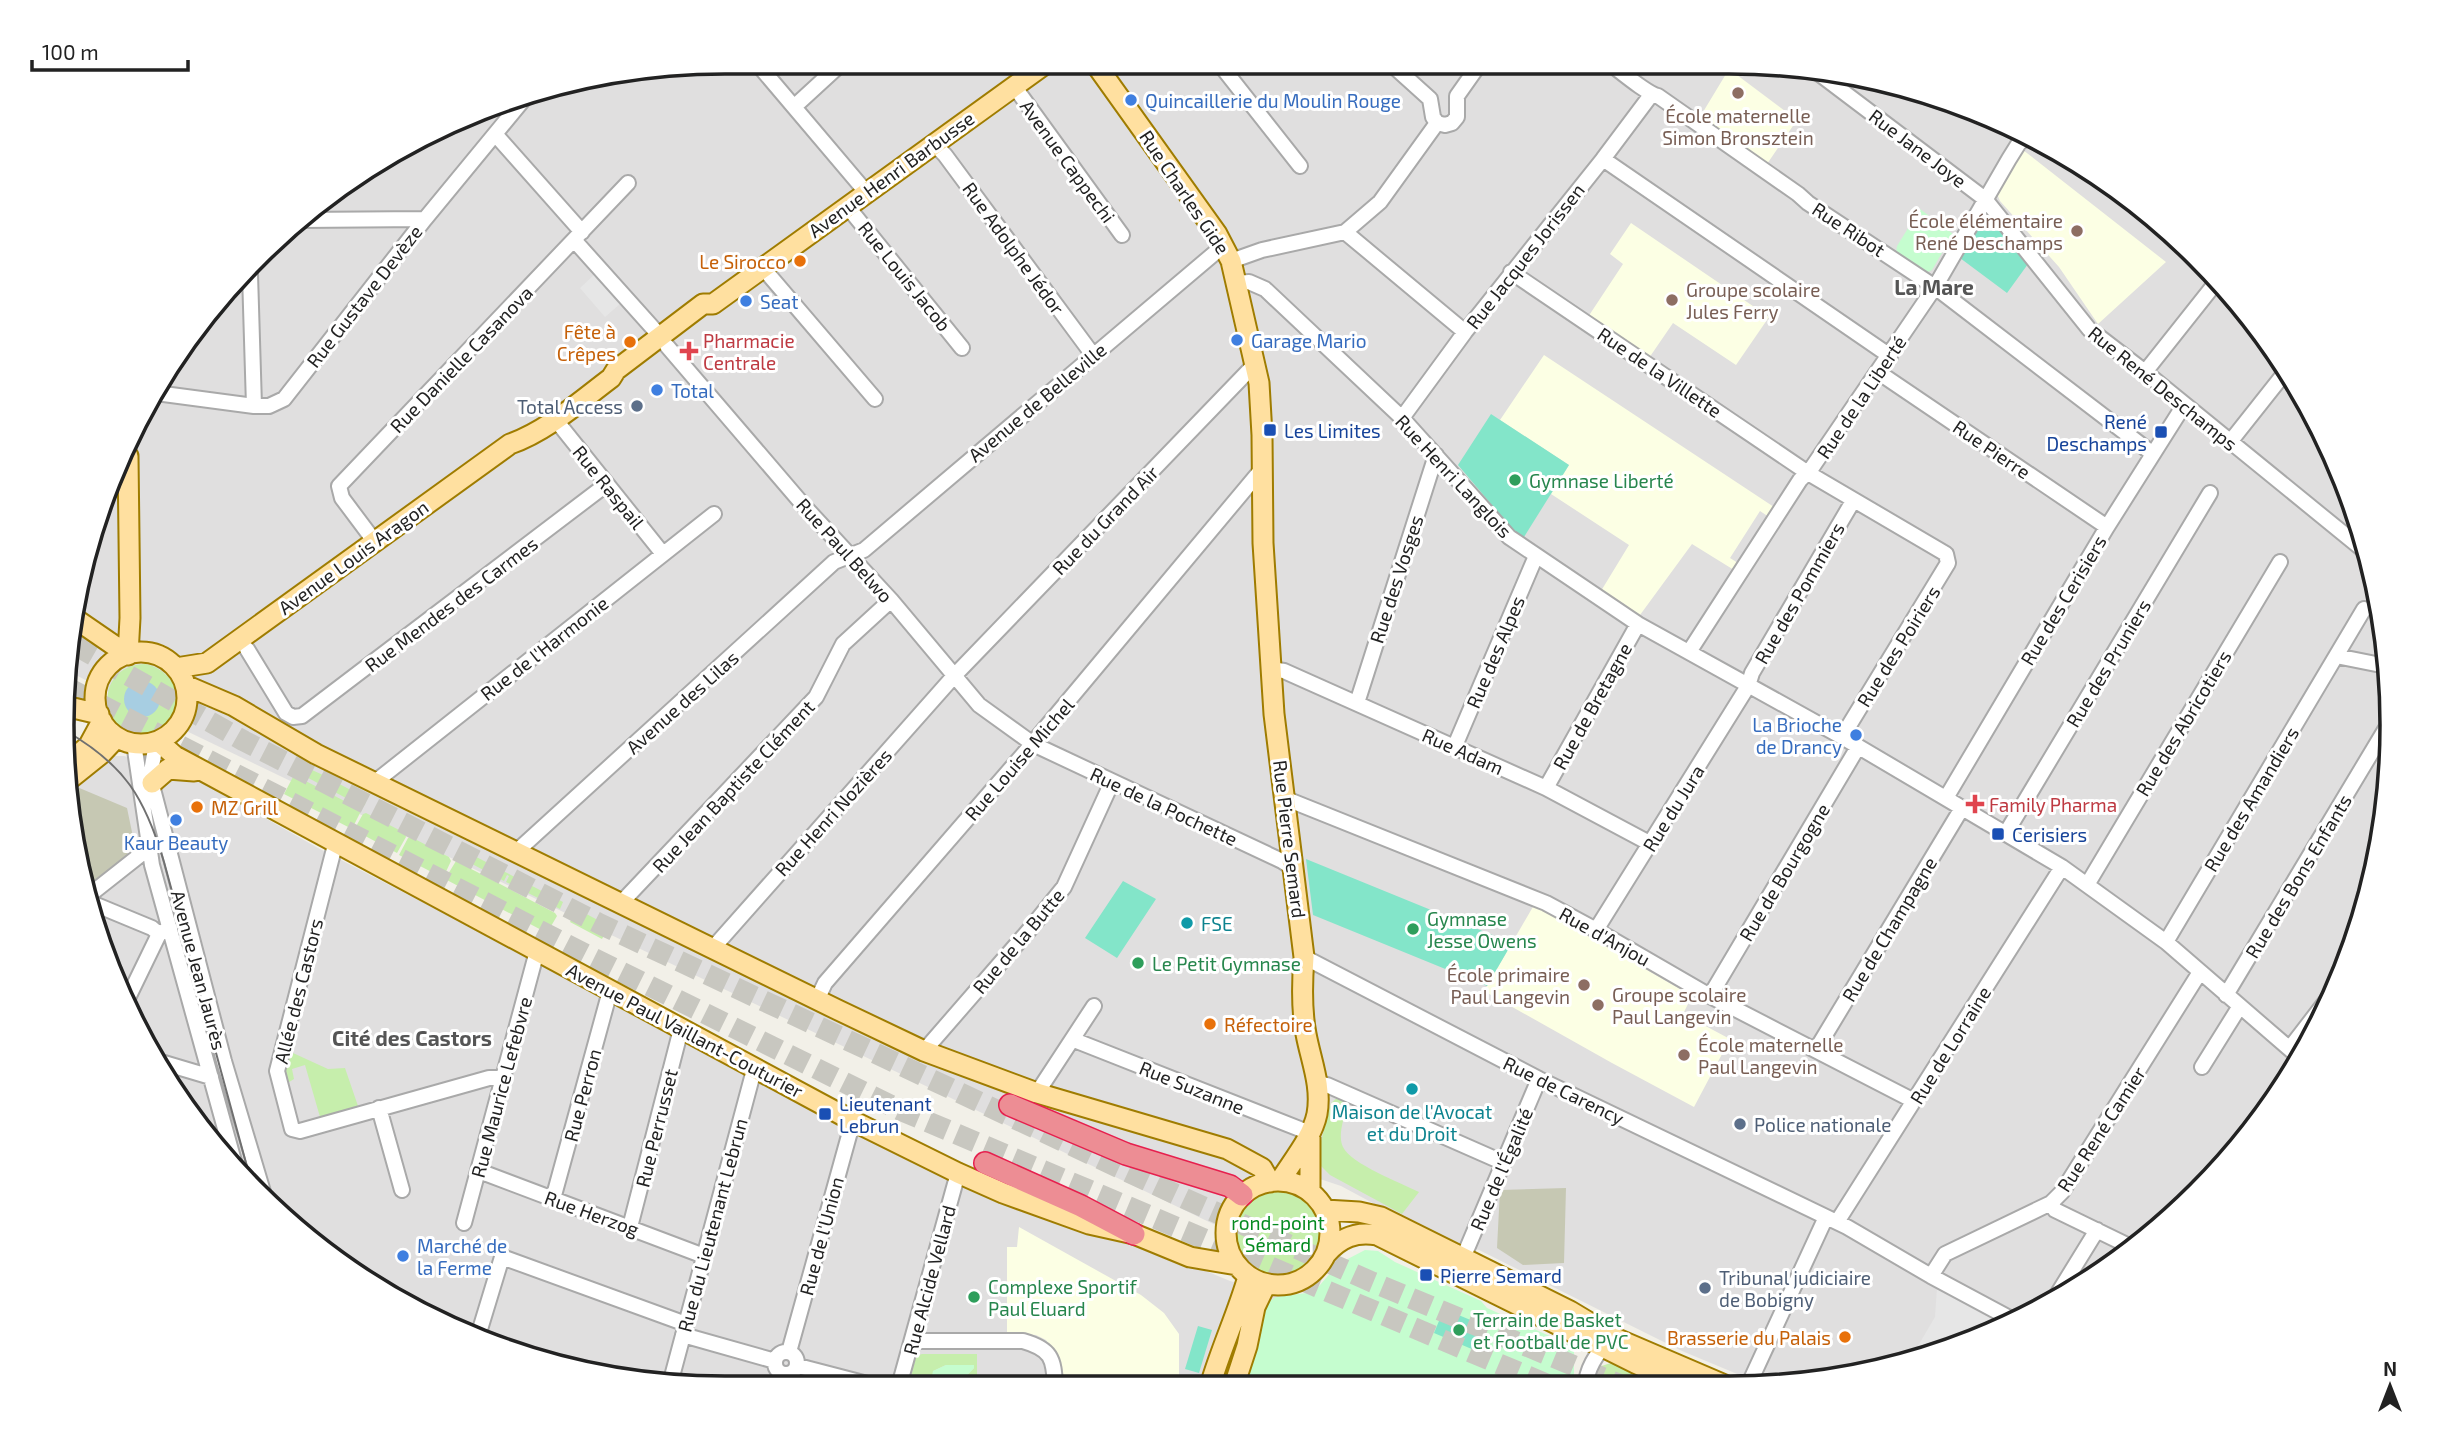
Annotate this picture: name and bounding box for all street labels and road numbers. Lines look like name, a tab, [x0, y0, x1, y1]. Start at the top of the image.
street label: Avenue Cappechi	[1016, 95, 1120, 227]
street label: Rue Jane Joye	[1865, 104, 1971, 192]
street label: Avenue Henri Barbusse	[804, 106, 978, 242]
street label: Rue Charles Gide	[1135, 126, 1235, 258]
street label: Rue Adolphe Jédor	[958, 177, 1070, 319]
street label: Rue Jacques Jorissen	[1461, 179, 1589, 333]
street label: Rue Ribot	[1808, 197, 1890, 261]
street label: Rue Louis Jacob	[854, 217, 956, 335]
street label: Rue Gustave Devèze	[301, 220, 427, 372]
street label: Rue Danielle Casanova	[385, 281, 537, 437]
street label: Rue René Deschamps	[2084, 321, 2242, 455]
street label: Rue de la Villette	[1594, 322, 1726, 422]
street label: Rue de la Liberté	[1811, 331, 1911, 463]
street label: Avenue de Belleville	[963, 338, 1111, 466]
street label: Rue Henri Langlois	[1391, 410, 1517, 542]
street label: Rue Pierre	[1949, 415, 2035, 483]
street label: Rue Raspail	[568, 441, 650, 534]
street label: Rue du Grand Air	[1047, 460, 1163, 579]
street label: Rue Paul Belwo	[792, 493, 898, 607]
street label: Avenue Louis Aragon	[274, 495, 432, 619]
street label: Rue des Vosges	[1364, 512, 1428, 646]
street label: Rue des Pommiers	[1749, 518, 1849, 668]
street label: Rue des Cerisiers	[2015, 531, 2111, 669]
street label: Rue Mendes des Carmes	[360, 532, 542, 676]
street label: Rue des Poiriers	[1852, 581, 1944, 711]
street label: Rue de l'Harmonie	[476, 591, 612, 705]
street label: Rue des Alpes	[1461, 592, 1529, 712]
street label: Rue des Pruniers	[2061, 595, 2155, 731]
street label: Rue de Bretagne	[1548, 639, 1636, 773]
street label: Avenue des Lilas	[621, 646, 743, 758]
street label: Rue des Abricotiers	[2130, 646, 2236, 800]
street label: Rue Louise Michel	[960, 693, 1079, 825]
street label: Rue Jean Baptiste Clément	[647, 695, 819, 877]
street label: Rue Adam	[1419, 723, 1507, 779]
street label: Rue des Amandiers	[2199, 723, 2303, 875]
street label: Rue Henri Nozières	[770, 744, 896, 880]
street label: Rue Pierre Semard	[1269, 759, 1311, 919]
street label: Rue du Jura	[1637, 760, 1709, 856]
street label: Rue de la Pochette	[1087, 762, 1241, 850]
street label: Rue des Bons Enfants	[2240, 790, 2356, 962]
street label: Rue de Bourgogne	[1734, 799, 1834, 945]
street label: Rue de Champagne	[1837, 853, 1941, 1005]
street label: Rue de la Butte	[967, 884, 1069, 998]
street label: Avenue Jean Jaurès	[167, 888, 231, 1052]
street label: Rue d'Anjou	[1556, 902, 1654, 970]
street label: Allée des Castors	[269, 916, 327, 1066]
street label: Avenue Paul Vaillant-Couturier	[563, 958, 808, 1102]
street label: Rue de Lorraine	[1905, 982, 1995, 1108]
street label: Rue Maurice Lefebvre	[466, 994, 536, 1180]
street label: Rue Perron	[559, 1046, 605, 1144]
street label: Rue de Carency	[1500, 1051, 1628, 1129]
street label: Rue Suzanne	[1136, 1056, 1248, 1118]
street label: Rue René Camier	[2052, 1062, 2150, 1196]
street label: Rue Perrusset	[630, 1066, 682, 1190]
street label: Rue de l'Égalité	[1465, 1104, 1537, 1234]
street label: Rue du Lieutenant Lebrun	[672, 1116, 752, 1334]
street label: Rue de l'Union	[794, 1174, 848, 1298]
street label: Rue Herzog	[542, 1185, 643, 1241]
street label: Rue Alcide Vellard	[898, 1203, 960, 1357]

